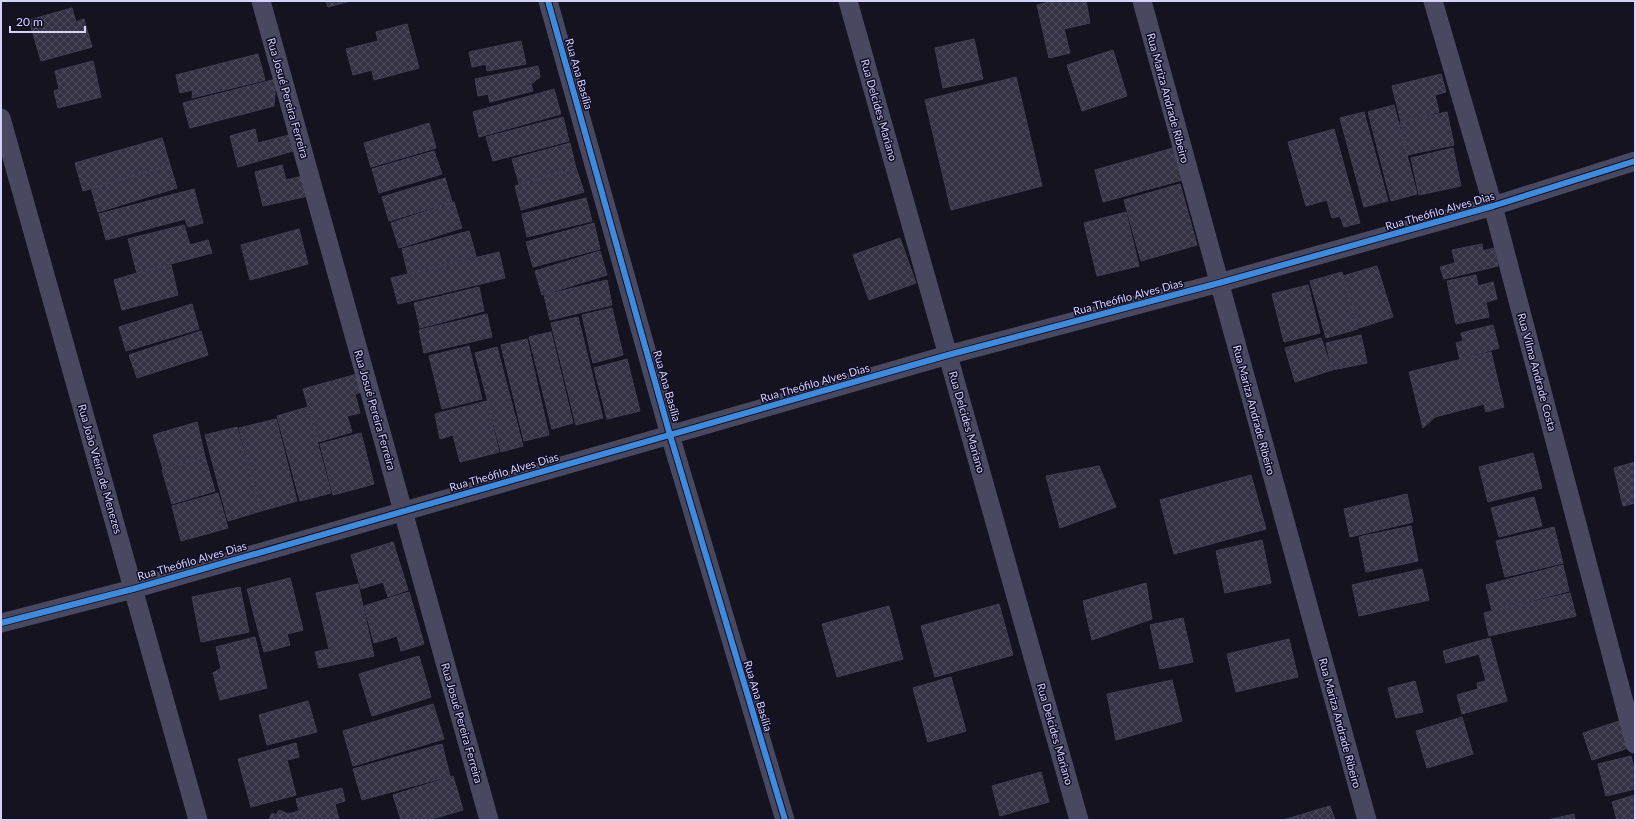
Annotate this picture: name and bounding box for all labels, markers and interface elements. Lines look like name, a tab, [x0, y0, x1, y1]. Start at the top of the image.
scale bar	[10, 8, 85, 34]
text: 20 m	[16, 14, 43, 29]
street label: Rua Mariza Andrade Ribeiro	[1145, 31, 1192, 164]
street label: Rua Josué Pereira Ferreira	[265, 36, 312, 160]
street label: Rua Ana Basília	[563, 37, 596, 111]
street label: Rua Delcides Mariano	[859, 57, 900, 162]
street label: Rua Theófilo Alves Dias	[1384, 189, 1496, 232]
street label: Rua Theófilo Alves Dias	[1072, 276, 1184, 317]
street label: Rua Vilma Andrade Costa	[1515, 311, 1560, 432]
street label: Rua Mariza Andrade Ribeiro	[1231, 343, 1278, 476]
street label: Rua Josué Pereira Ferreira	[352, 348, 399, 472]
street label: Rua Ana Basília	[651, 349, 684, 423]
street label: Rua Theófilo Alves Dias	[759, 361, 871, 404]
street label: Rua Delcides Mariano	[947, 369, 988, 474]
street label: Rua João Vieira de Menezes	[76, 403, 125, 535]
street label: Rua Theófilo Alves Dias	[448, 450, 560, 493]
street label: Rua Theófilo Alves Dias	[136, 539, 248, 582]
street label: Rua Mariza Andrade Ribeiro	[1317, 656, 1364, 789]
street label: Rua Ana Basília	[742, 659, 775, 733]
street label: Rua Josué Pereira Ferreira	[439, 661, 486, 785]
street label: Rua Delcides Mariano	[1035, 681, 1076, 786]

